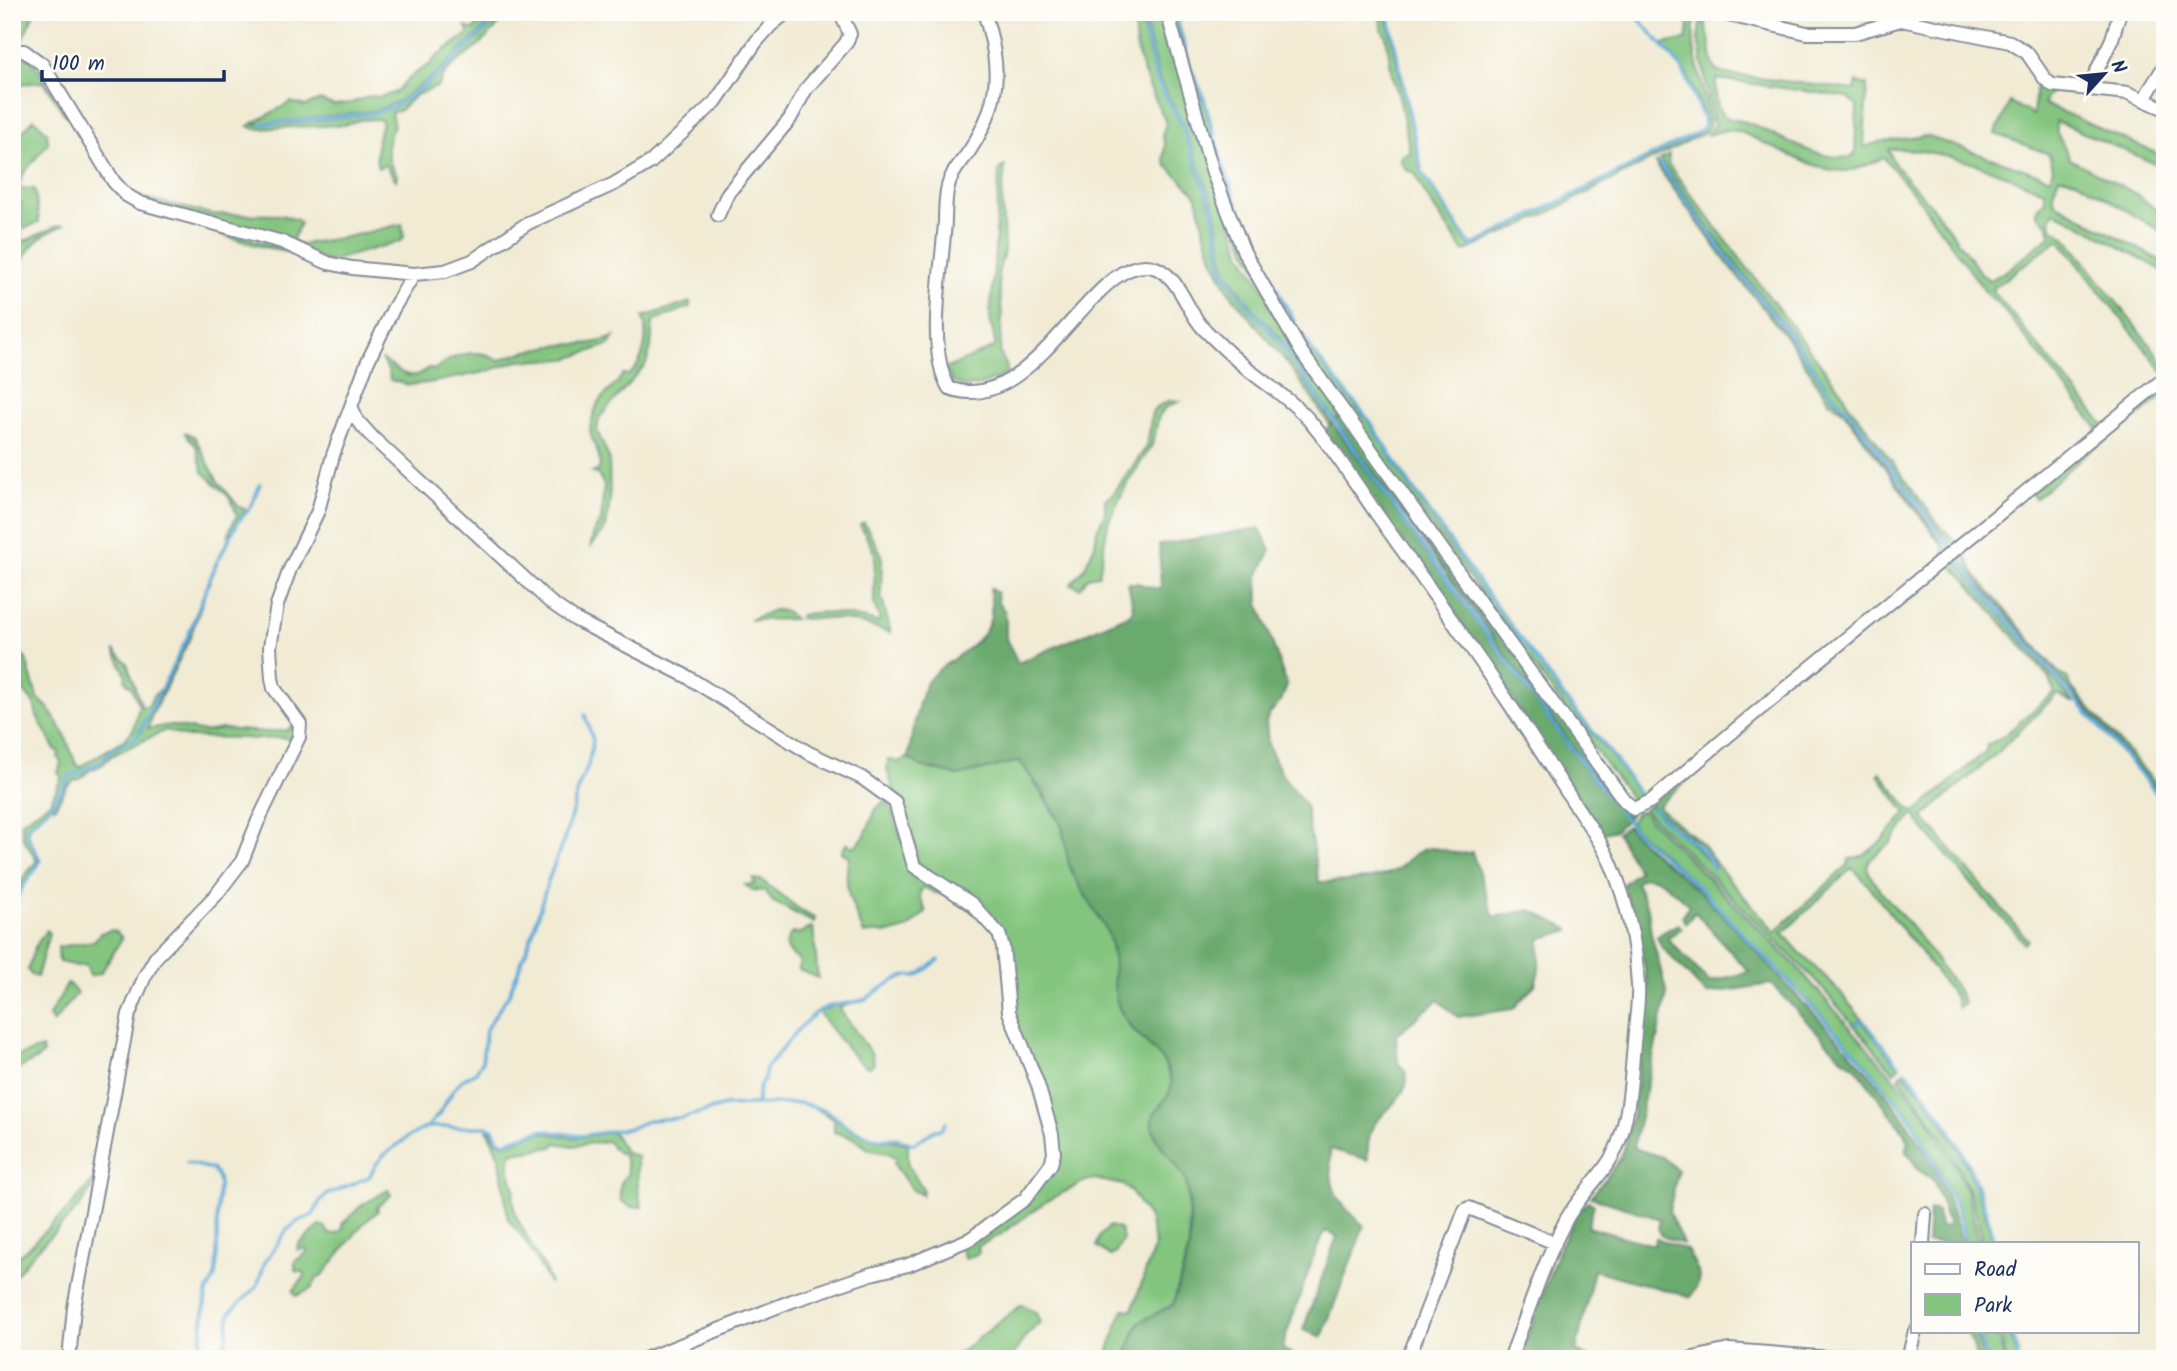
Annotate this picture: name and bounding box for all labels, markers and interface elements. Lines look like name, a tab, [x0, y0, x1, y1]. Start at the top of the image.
scale bar	[42, 38, 224, 82]
north arrow	[2068, 38, 2138, 108]
text: 100 m	[52, 48, 105, 81]
text: N	[2101, 55, 2133, 79]
legend	[1911, 1242, 2138, 1332]
text: Road	[1974, 1254, 2017, 1287]
text: Park	[1974, 1290, 2012, 1323]

